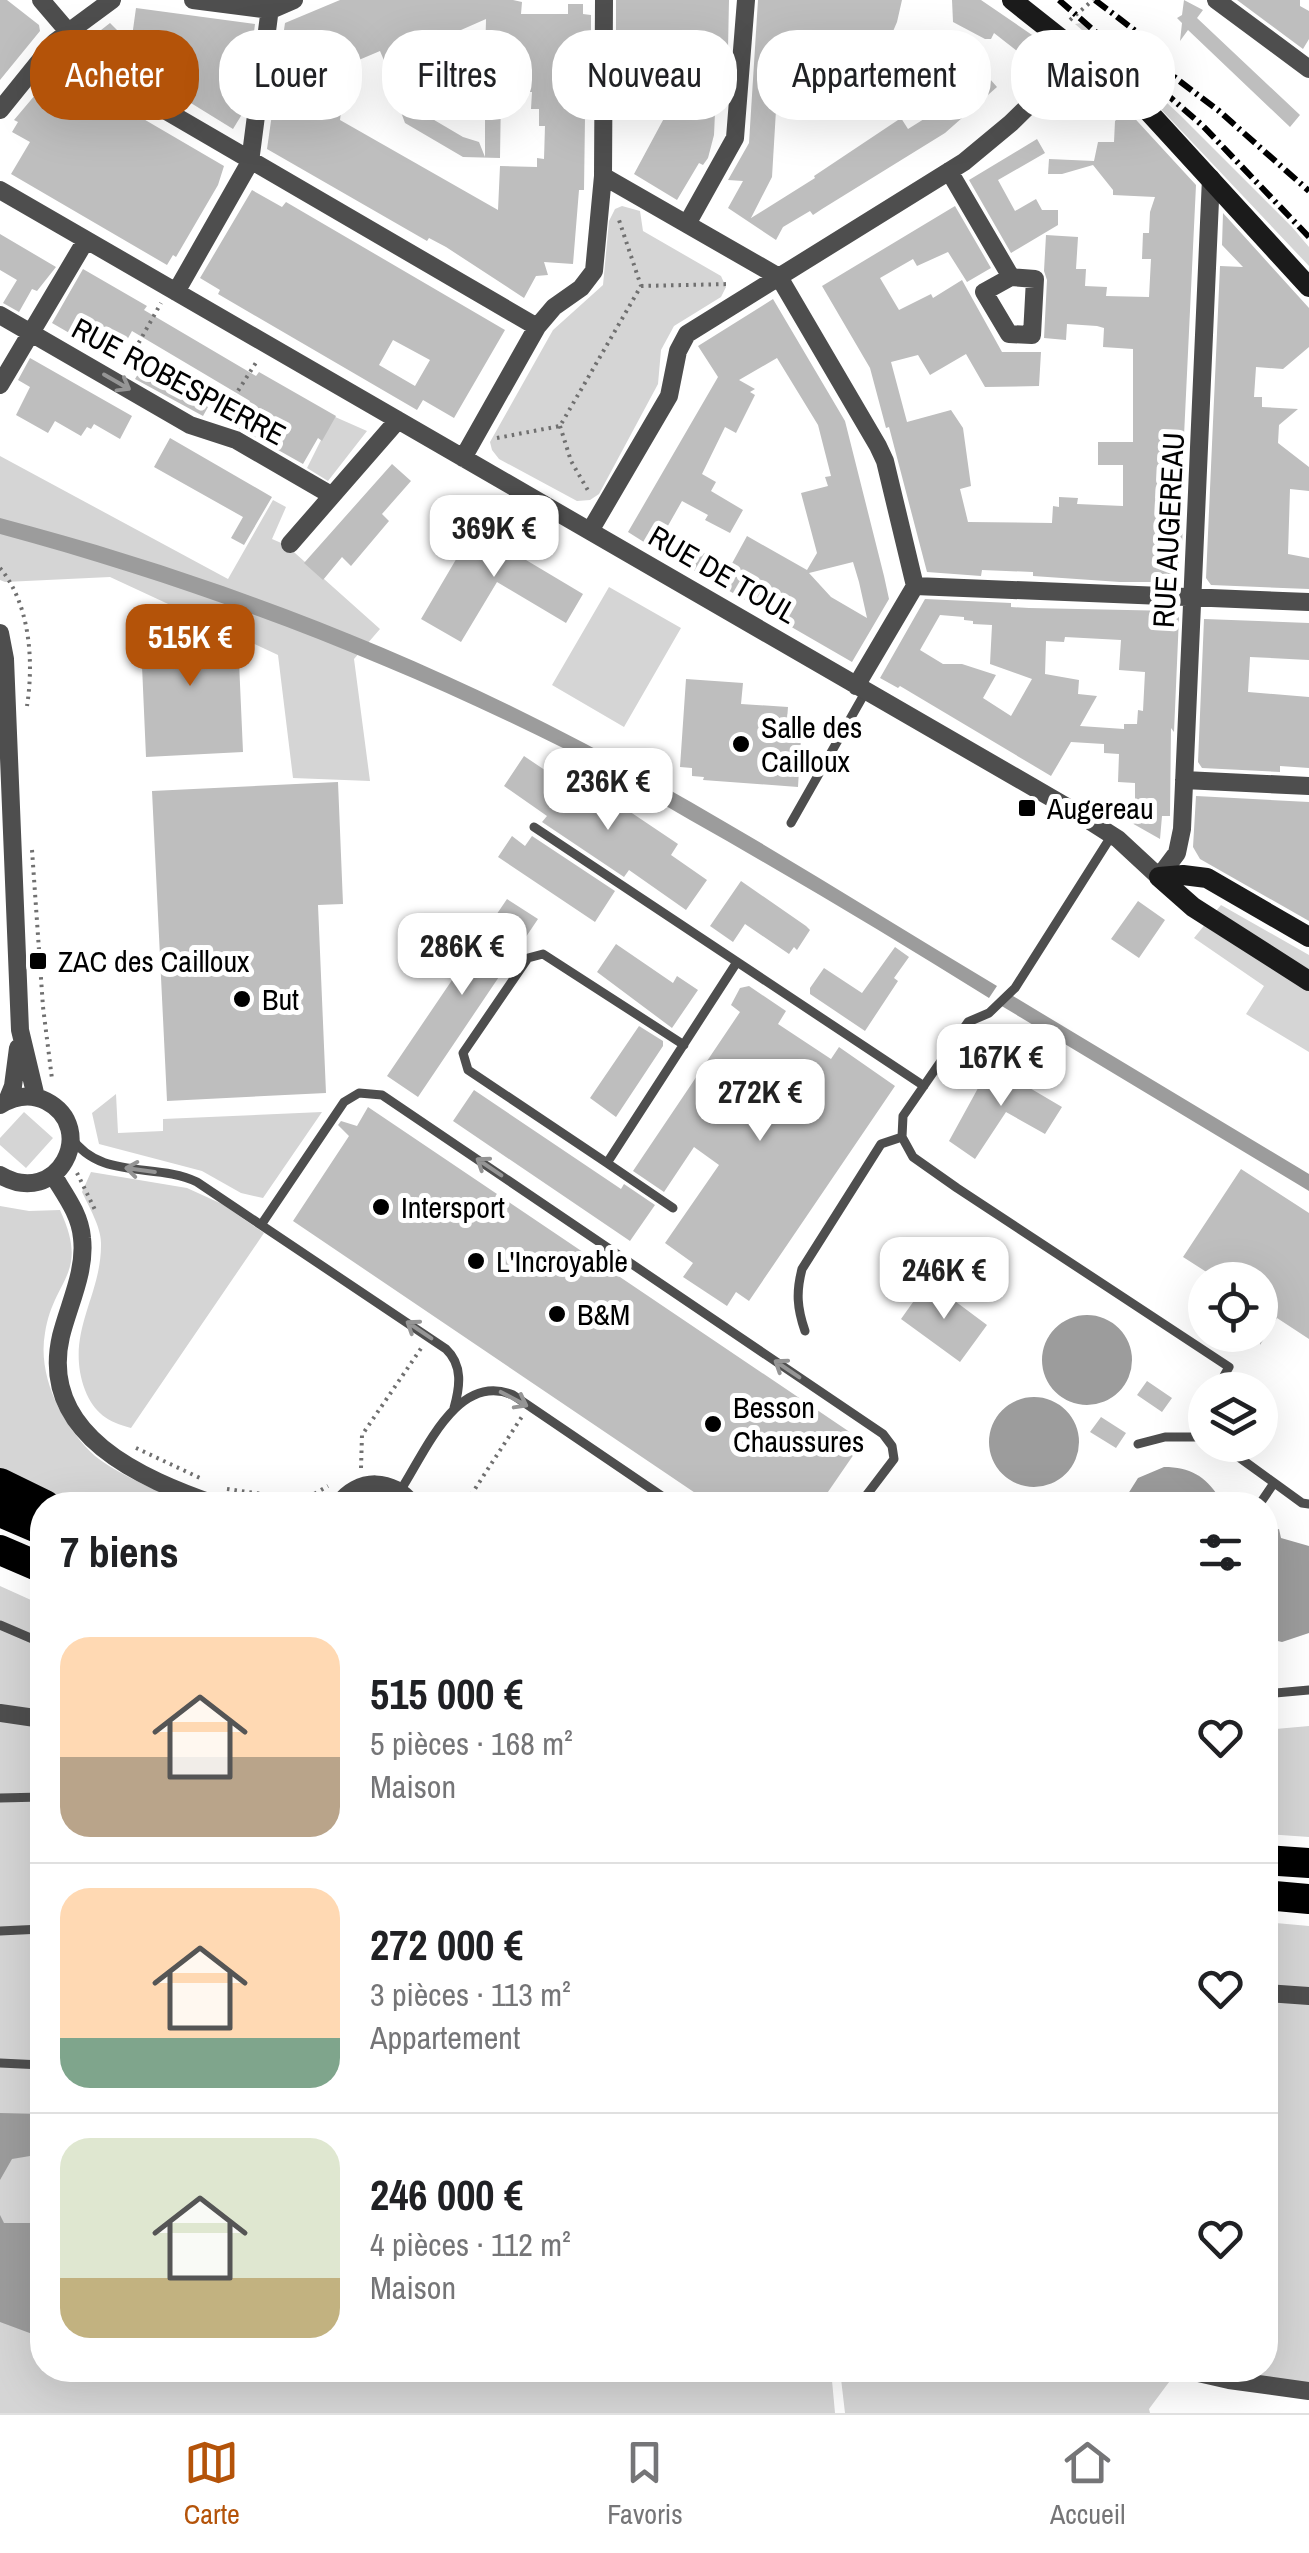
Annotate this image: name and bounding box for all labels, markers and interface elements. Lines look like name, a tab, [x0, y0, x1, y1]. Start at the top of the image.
chip: Acheter	[30, 30, 199, 120]
chip: Louer	[219, 30, 362, 120]
chip: Filtres	[382, 30, 532, 120]
chip: Nouveau	[552, 30, 737, 120]
chip: Appartement	[757, 30, 991, 120]
chip: Maison	[1011, 30, 1175, 120]
street label: RUE ROBESPIERRE	[65, 308, 293, 454]
one-way arrow	[102, 372, 130, 392]
street label: RUE AUGEREAU	[1143, 431, 1193, 629]
pin: 369K €	[413, 495, 575, 580]
text: 369K €	[452, 506, 536, 549]
street label: RUE DE TOUL	[642, 516, 805, 633]
pin: 515K €	[109, 604, 271, 689]
text: 515K €	[148, 615, 232, 658]
place label: Salle des Cailloux	[761, 707, 862, 781]
marker: Salle des Cailloux	[730, 733, 752, 755]
pin: 236K €	[527, 748, 689, 833]
text: 236K €	[566, 759, 650, 802]
place label: Augereau	[1046, 788, 1154, 828]
marker: Augereau	[1016, 797, 1038, 819]
pin: 286K €	[381, 913, 543, 998]
text: 286K €	[420, 924, 504, 967]
place label: ZAC des Cailloux	[58, 941, 250, 981]
marker: ZAC des Cailloux	[27, 950, 49, 972]
place label: But	[262, 979, 299, 1019]
marker: But	[231, 988, 253, 1010]
pin: 167K €	[920, 1024, 1082, 1109]
text: 167K €	[959, 1035, 1043, 1078]
pin: 272K €	[679, 1059, 841, 1144]
text: 272K €	[718, 1070, 802, 1113]
one-way arrow	[476, 1156, 504, 1177]
one-way arrow	[125, 1160, 157, 1179]
place label: Intersport	[401, 1187, 505, 1227]
marker: Intersport	[370, 1196, 392, 1218]
pin: 246K €	[863, 1237, 1025, 1322]
place label: L'Incroyable	[496, 1241, 628, 1281]
text: 246K €	[902, 1248, 986, 1291]
marker: L'Incroyable	[465, 1250, 487, 1272]
map controls	[1188, 1262, 1278, 1462]
button: locate	[1188, 1262, 1278, 1352]
place label: B&M	[577, 1294, 630, 1334]
marker: B&M	[546, 1303, 568, 1325]
one-way arrow	[405, 1320, 433, 1341]
one-way arrow	[774, 1359, 802, 1380]
button: layers	[1188, 1372, 1278, 1462]
place label: Besson Chaussures	[733, 1387, 864, 1461]
one-way arrow	[499, 1390, 529, 1409]
marker: Besson Chaussures	[702, 1413, 724, 1435]
text: 7 biens	[60, 1524, 179, 1580]
icon: filters	[1193, 1525, 1248, 1580]
text: 515 000 €	[370, 1666, 523, 1722]
icon: home	[140, 1677, 260, 1797]
icon: heart	[1193, 1710, 1248, 1765]
text: 5 pièces · 168 m²	[370, 1722, 573, 1765]
text: Maison	[370, 1765, 456, 1808]
text: 272 000 €	[370, 1917, 523, 1973]
icon: home	[140, 1928, 260, 2048]
icon: heart	[1193, 1961, 1248, 2016]
text: 3 pièces · 113 m²	[370, 1973, 571, 2016]
text: Appartement	[370, 2016, 520, 2059]
text: 246 000 €	[370, 2167, 523, 2223]
icon: home	[140, 2178, 260, 2298]
icon: heart	[1193, 2211, 1248, 2266]
text: 4 pièces · 112 m²	[370, 2223, 571, 2266]
text: Maison	[370, 2266, 456, 2309]
tab: Carte	[184, 2435, 240, 2533]
tab: Favoris	[607, 2435, 683, 2533]
tab: Accueil	[1050, 2435, 1125, 2533]

